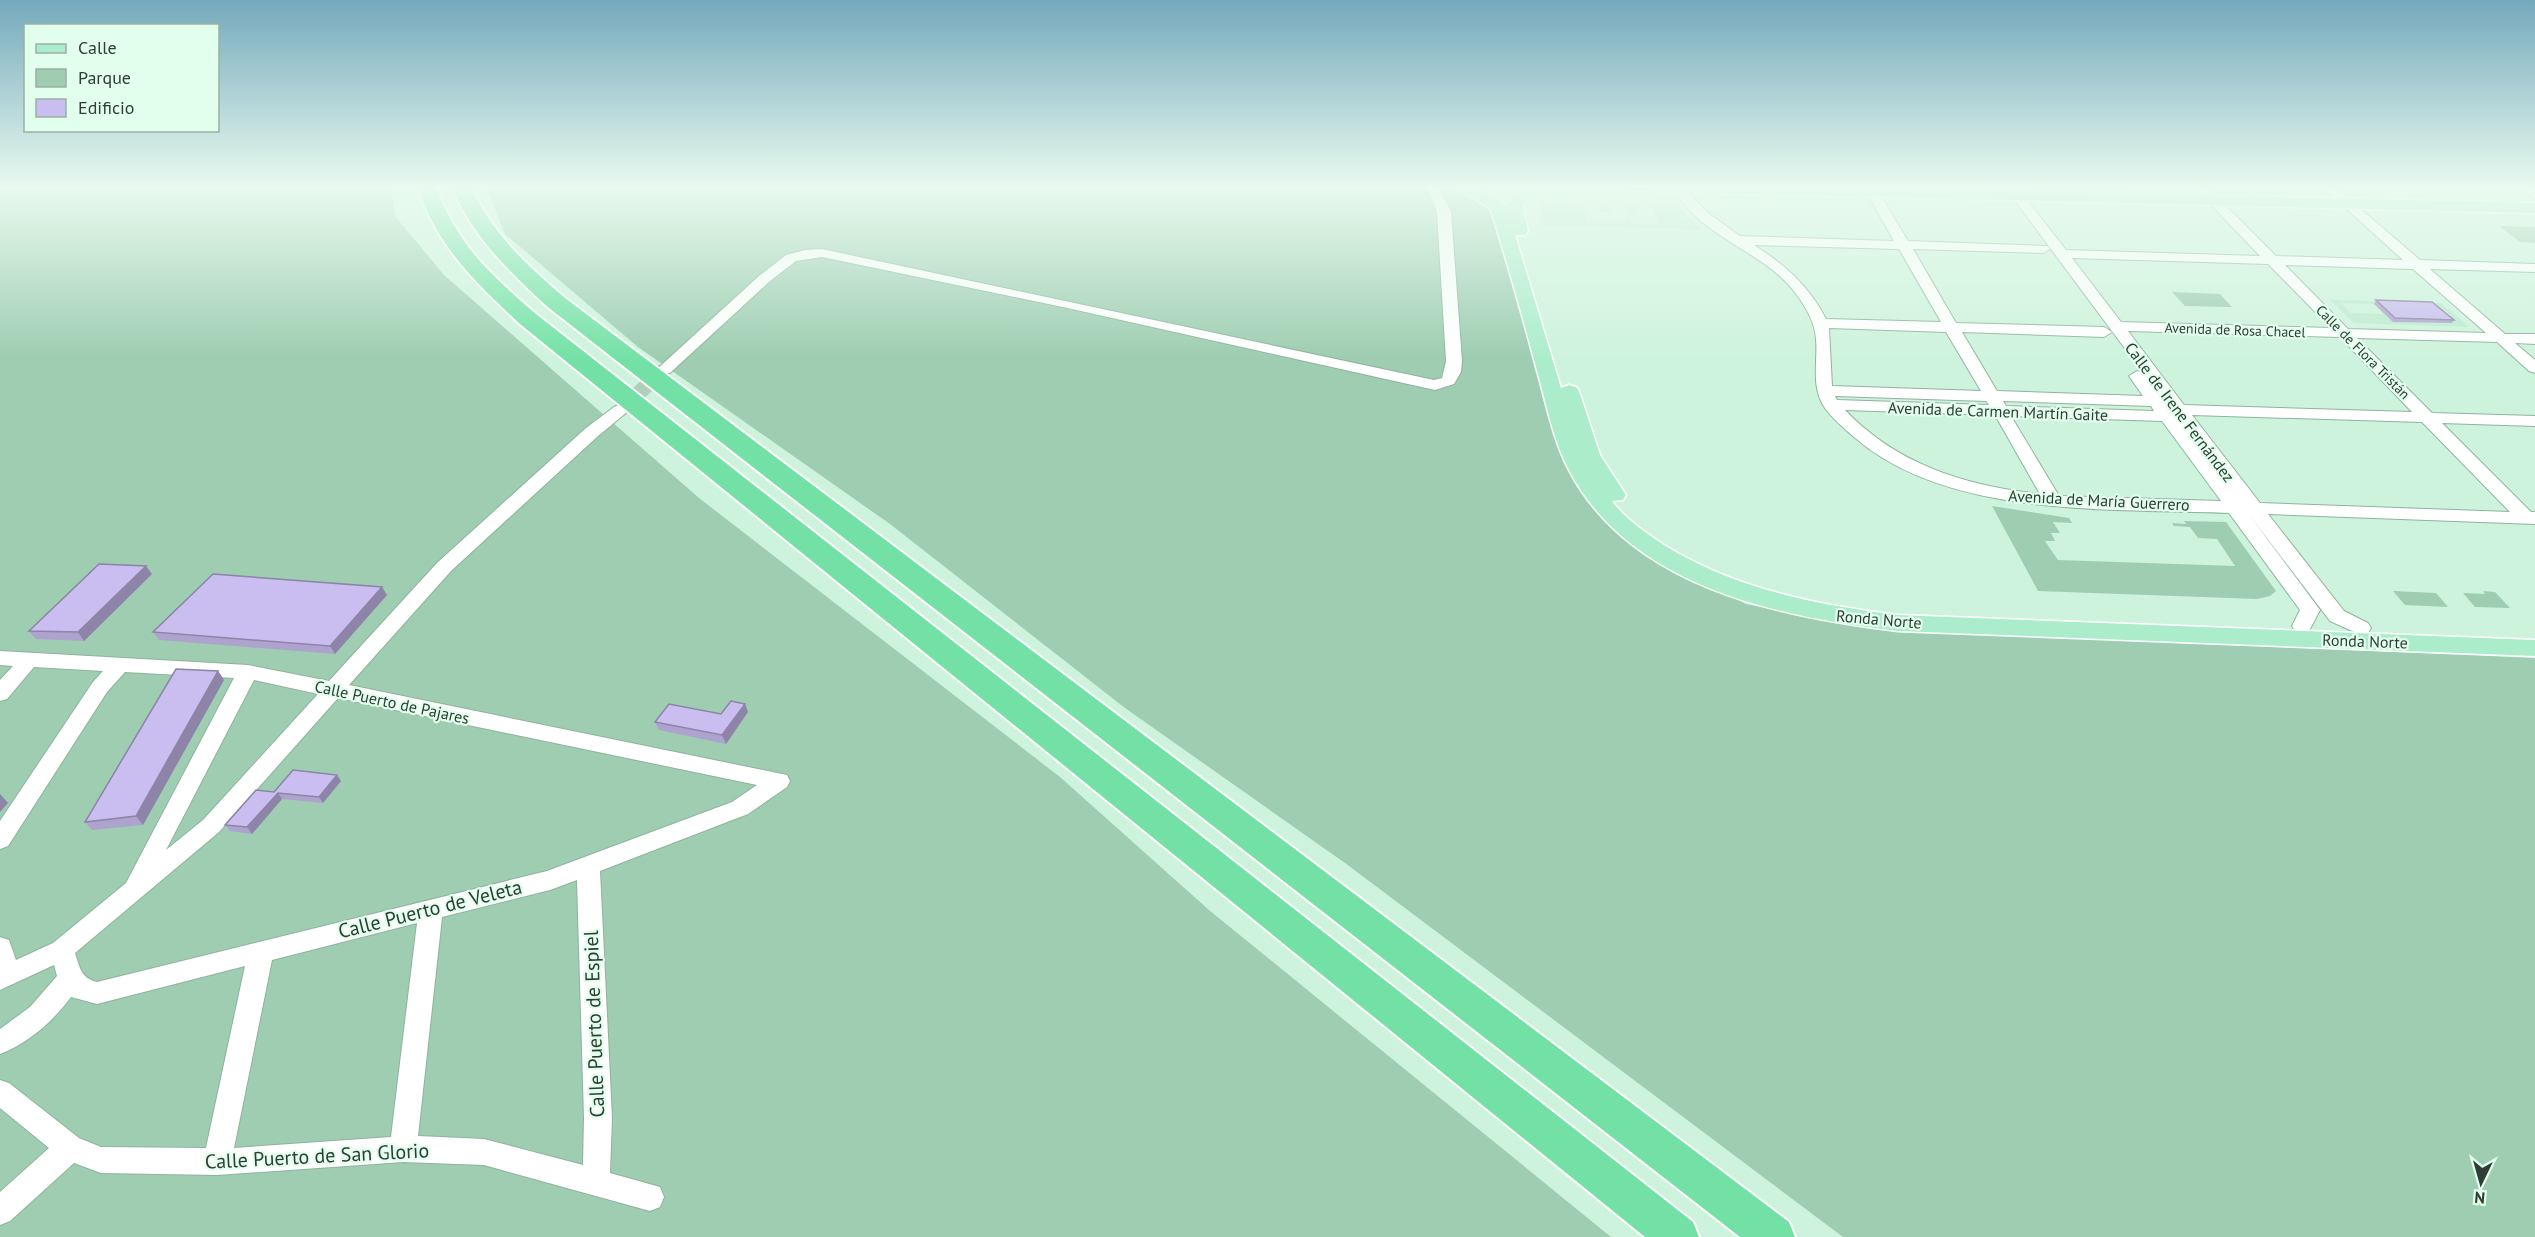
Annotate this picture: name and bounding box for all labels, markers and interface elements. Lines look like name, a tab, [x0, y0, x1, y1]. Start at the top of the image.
legend	[24, 24, 219, 132]
text: Calle	[78, 36, 117, 59]
text: Parque	[78, 66, 131, 89]
text: Edificio	[78, 96, 134, 119]
street label: Calle de Flora Tristán	[2312, 301, 2414, 403]
street label: Avenida de Rosa Chacel	[2164, 319, 2306, 341]
street label: Calle de Irene Fernández	[2121, 338, 2239, 486]
street label: Avenida de Carmen Martín Gaite	[1888, 397, 2108, 425]
street label: Avenida de María Guerrero	[2008, 485, 2190, 515]
street label: Ronda Norte	[1836, 605, 1922, 633]
street label: Ronda Norte	[2322, 630, 2408, 652]
street label: Calle Puerto de Pajares	[313, 676, 471, 728]
street label: Calle Puerto de Veleta	[335, 874, 525, 944]
street label: Calle Puerto de Espiel	[578, 930, 610, 1118]
street label: Calle Puerto de San Glorio	[204, 1137, 430, 1175]
north arrow	[2451, 1153, 2511, 1213]
text: N	[2474, 1188, 2486, 1208]

